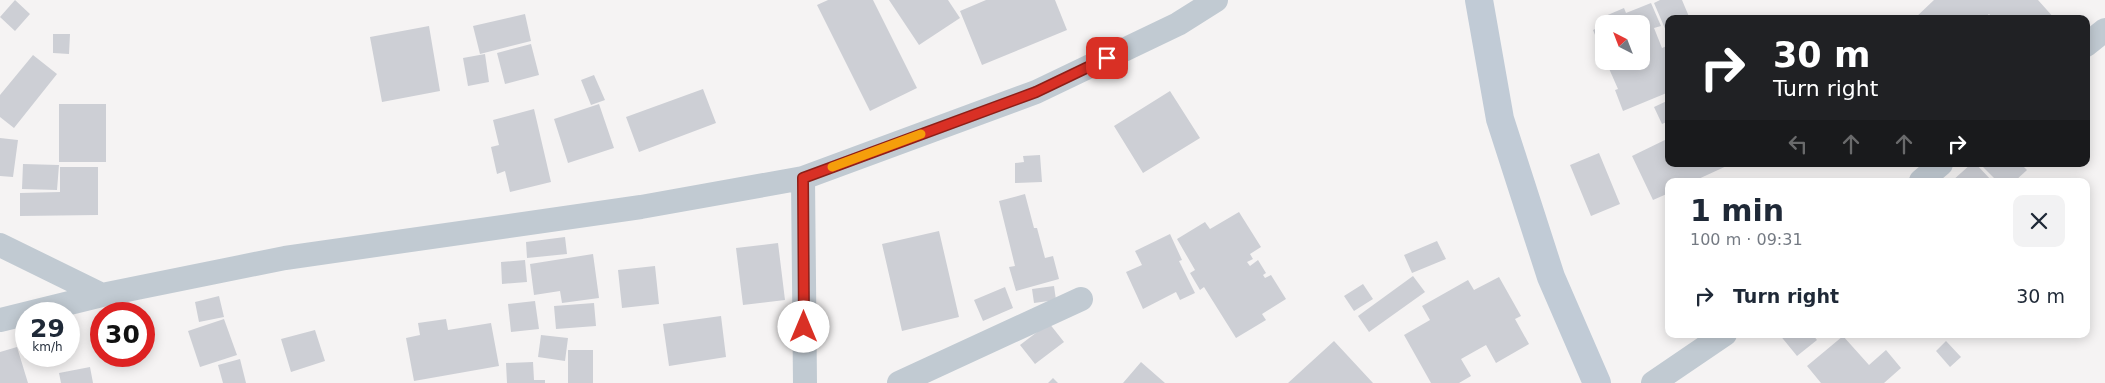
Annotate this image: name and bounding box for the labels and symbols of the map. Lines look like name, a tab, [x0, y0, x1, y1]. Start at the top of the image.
north arrow	[1595, 15, 1650, 70]
pin	[1086, 37, 1128, 79]
position arrow	[777, 300, 829, 352]
speed limit sign: 30	[90, 302, 155, 367]

